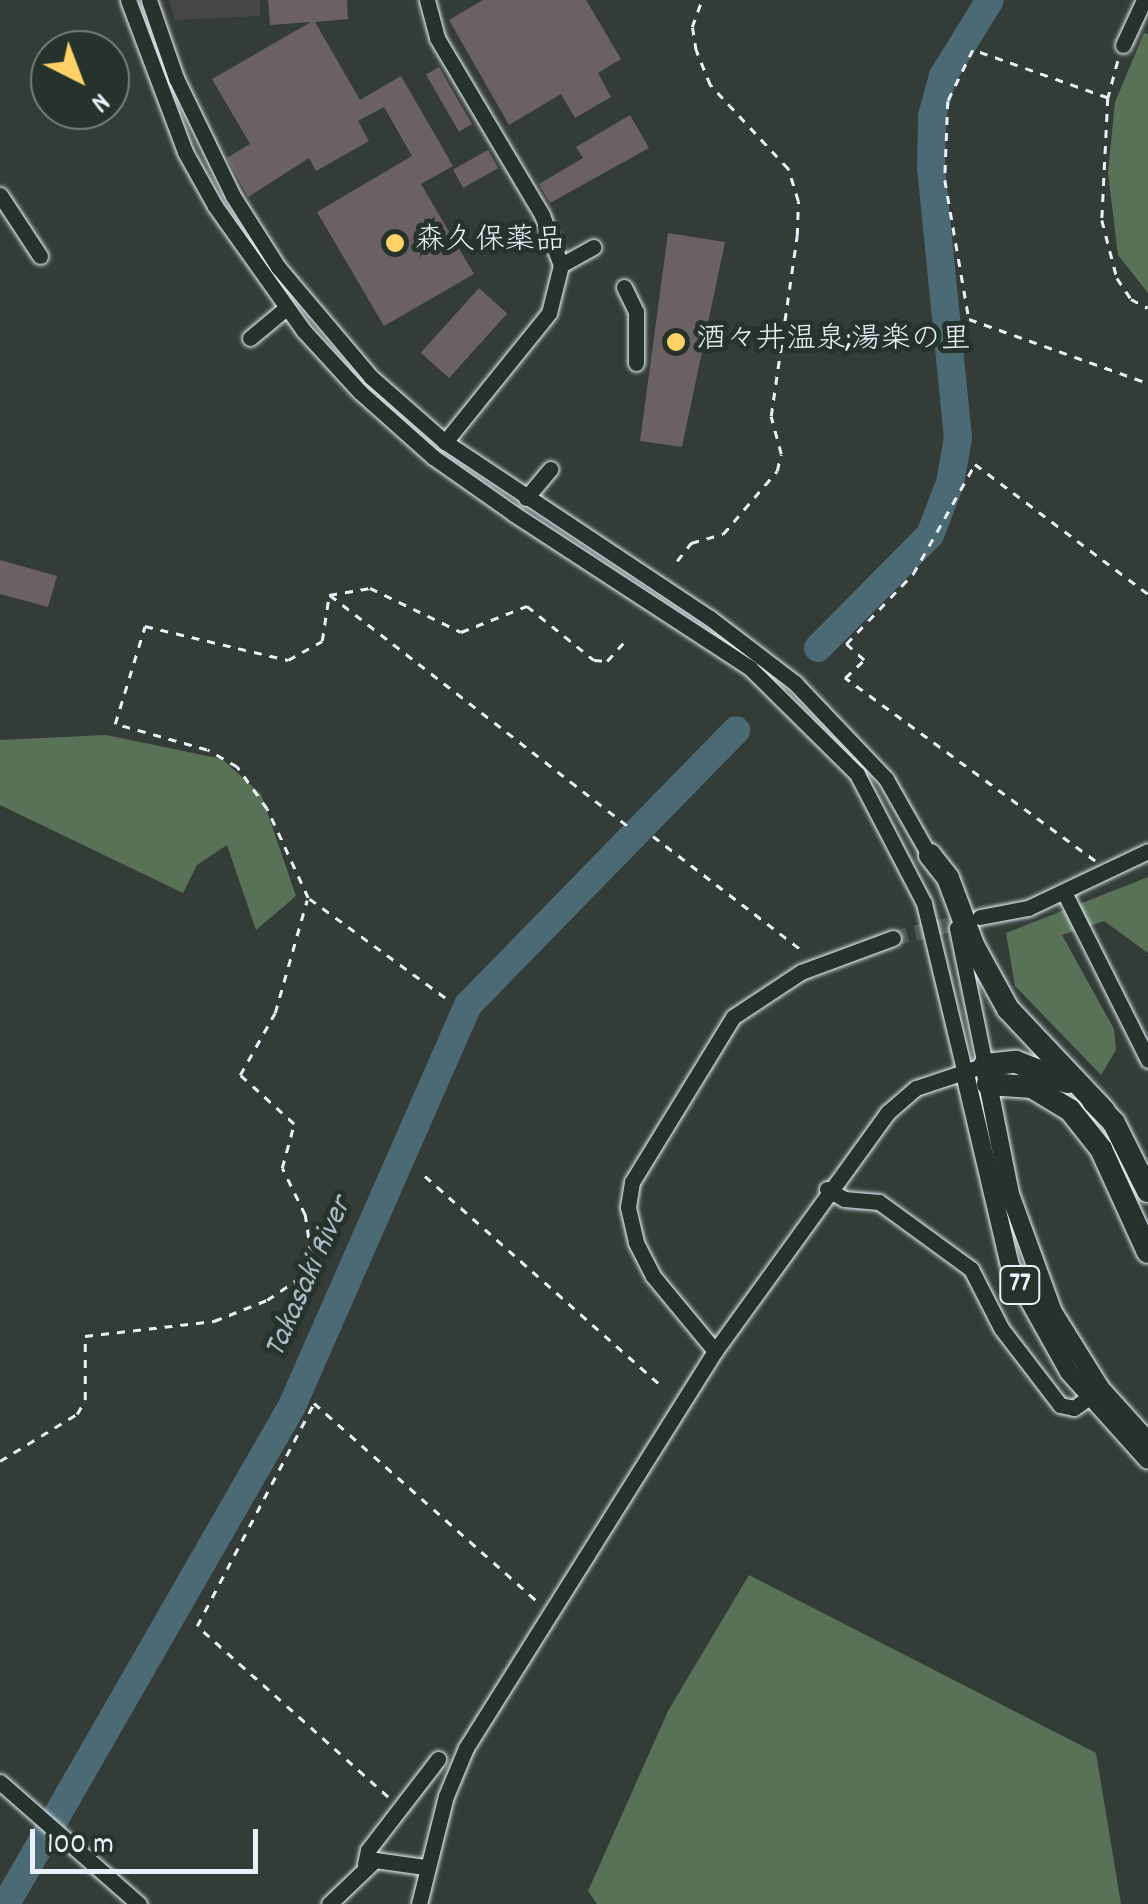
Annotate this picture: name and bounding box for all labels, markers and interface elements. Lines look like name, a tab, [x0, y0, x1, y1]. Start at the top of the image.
north arrow	[30, 30, 130, 130]
text: N	[80, 81, 117, 120]
place label: 森久保薬品	[415, 225, 565, 261]
marker: 森久保薬品	[384, 232, 406, 254]
place label: 酒々井温泉;湯楽の里	[696, 324, 971, 360]
marker: 酒々井温泉;湯楽の里	[665, 331, 687, 353]
water label: Takasaki River	[258, 1192, 362, 1364]
road number: 77	[998, 1262, 1042, 1308]
scale bar	[35, 1809, 262, 1871]
text: 100 m	[47, 1825, 114, 1868]

